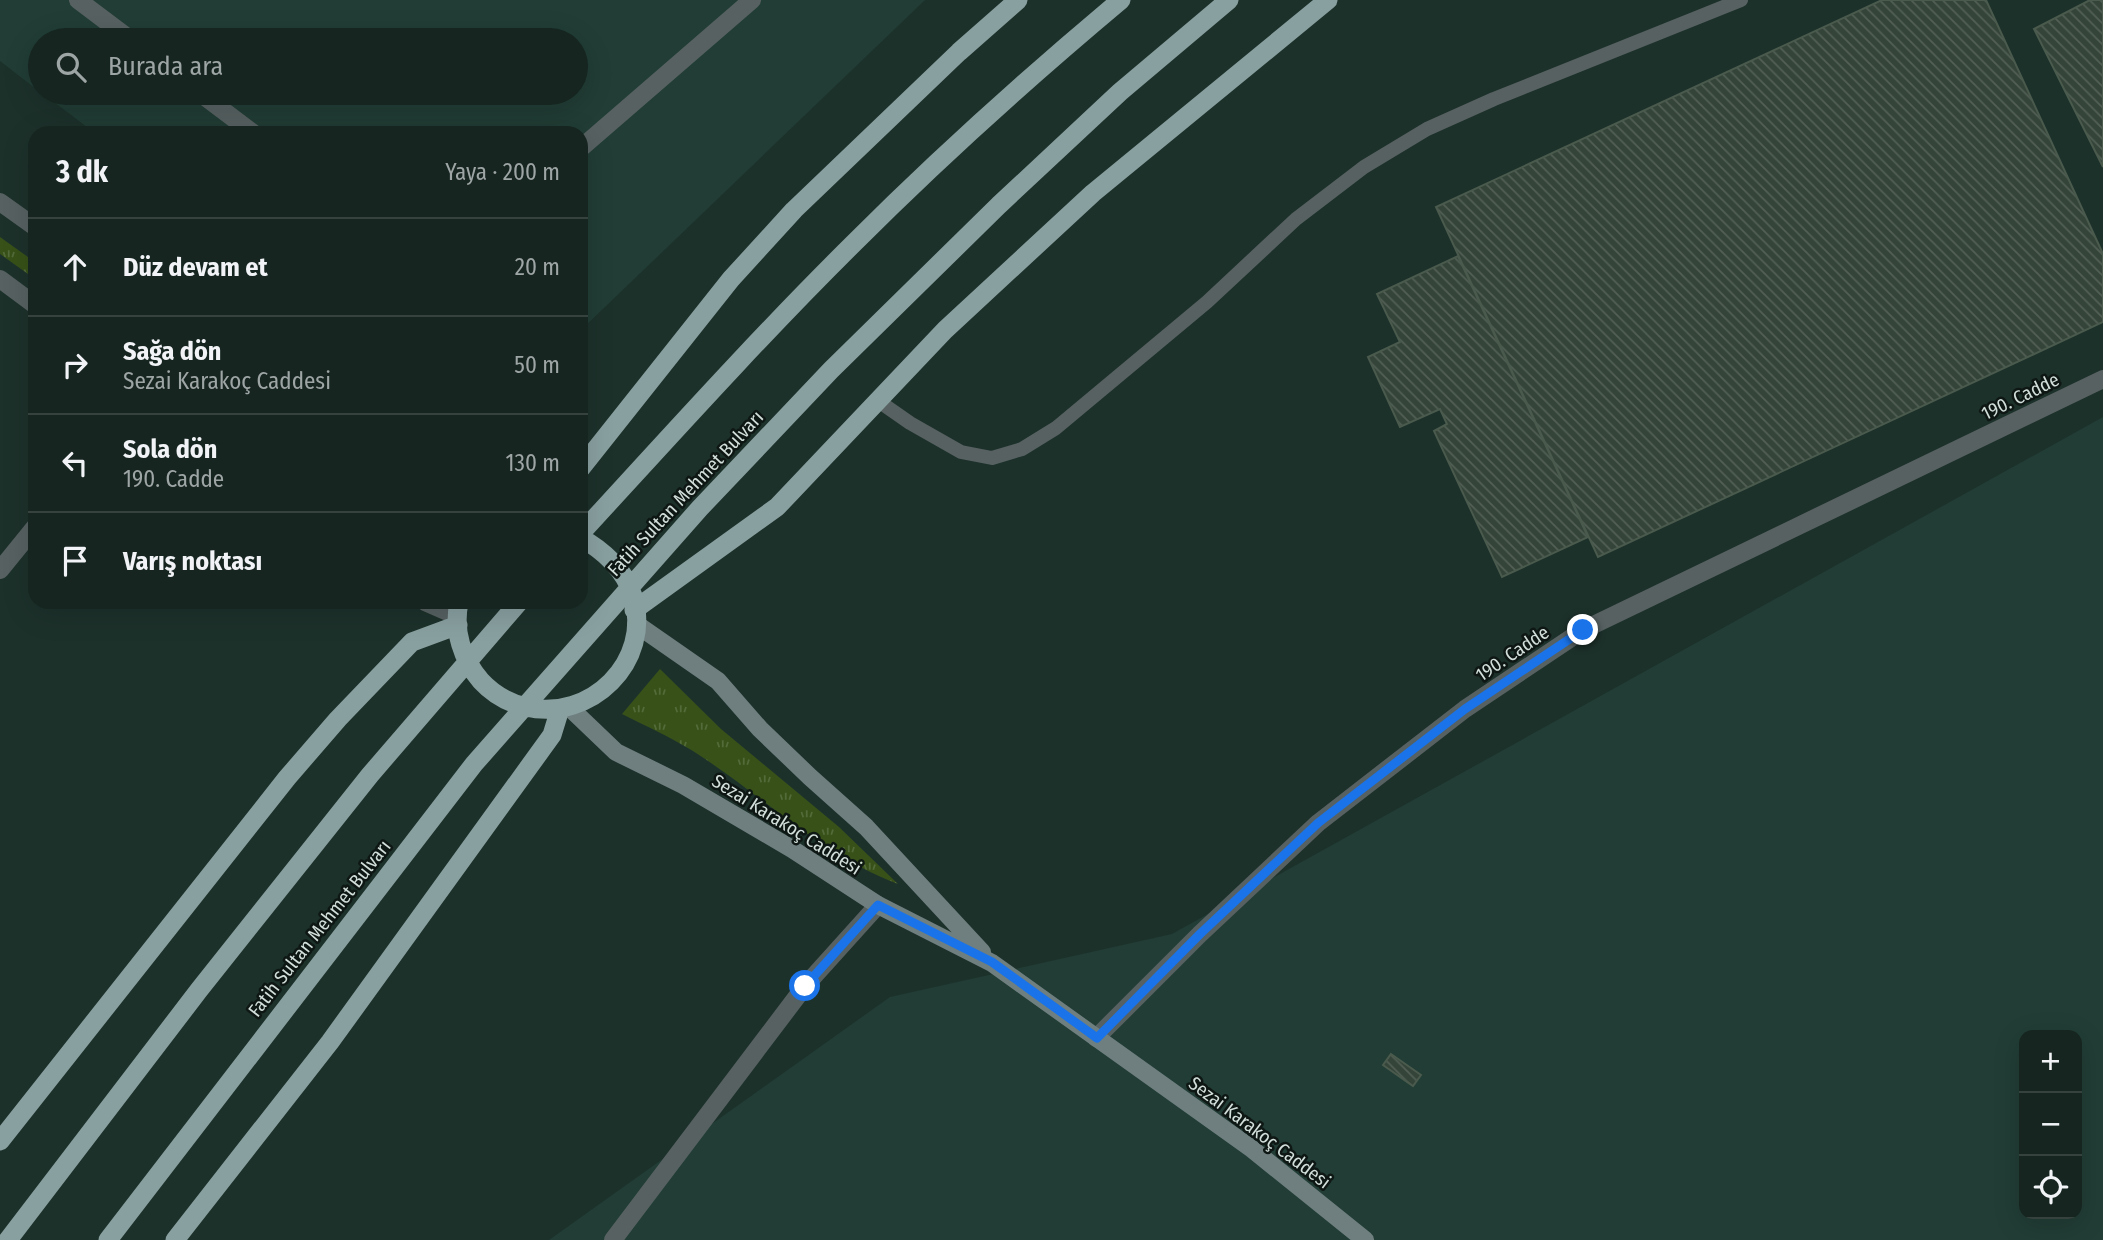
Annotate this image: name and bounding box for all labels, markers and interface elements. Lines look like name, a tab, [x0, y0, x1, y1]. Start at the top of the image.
search box	[28, 28, 588, 105]
icon: search	[52, 48, 90, 86]
text: Burada ara	[108, 51, 223, 82]
text: 3 dk	[56, 154, 108, 190]
text: Yaya · 200 m	[445, 158, 560, 186]
icon: ahead	[56, 248, 94, 286]
text: Düz devam et	[123, 252, 268, 283]
text: 20 m	[515, 253, 560, 281]
text: Sağa dön	[123, 336, 222, 367]
icon: right	[56, 346, 94, 384]
text: 50 m	[514, 351, 560, 379]
text: Sezai Karakoç Caddesi	[123, 367, 331, 395]
street label: 190. Cadde	[1978, 368, 2063, 425]
street label: Fatih Sultan Mehmet Bulvarı	[603, 406, 768, 581]
text: Sola dön	[123, 434, 217, 465]
icon: left	[56, 444, 94, 482]
text: 130 m	[506, 449, 560, 477]
text: 190. Cadde	[123, 465, 224, 493]
icon: arrive	[56, 542, 94, 580]
text: Varış noktası	[123, 546, 262, 577]
route end	[1567, 614, 1598, 645]
street label: 190. Cadde	[1471, 621, 1553, 686]
street label: Sezai Karakoç Caddesi	[708, 769, 866, 880]
street label: Fatih Sultan Mehmet Bulvarı	[243, 835, 396, 1021]
route start	[789, 970, 820, 1001]
map controls	[2019, 1030, 2082, 1219]
button: +	[2019, 1030, 2082, 1093]
street label: Sezai Karakoç Caddesi	[1184, 1072, 1335, 1193]
button: −	[2019, 1093, 2082, 1156]
button: locate	[2019, 1156, 2082, 1219]

